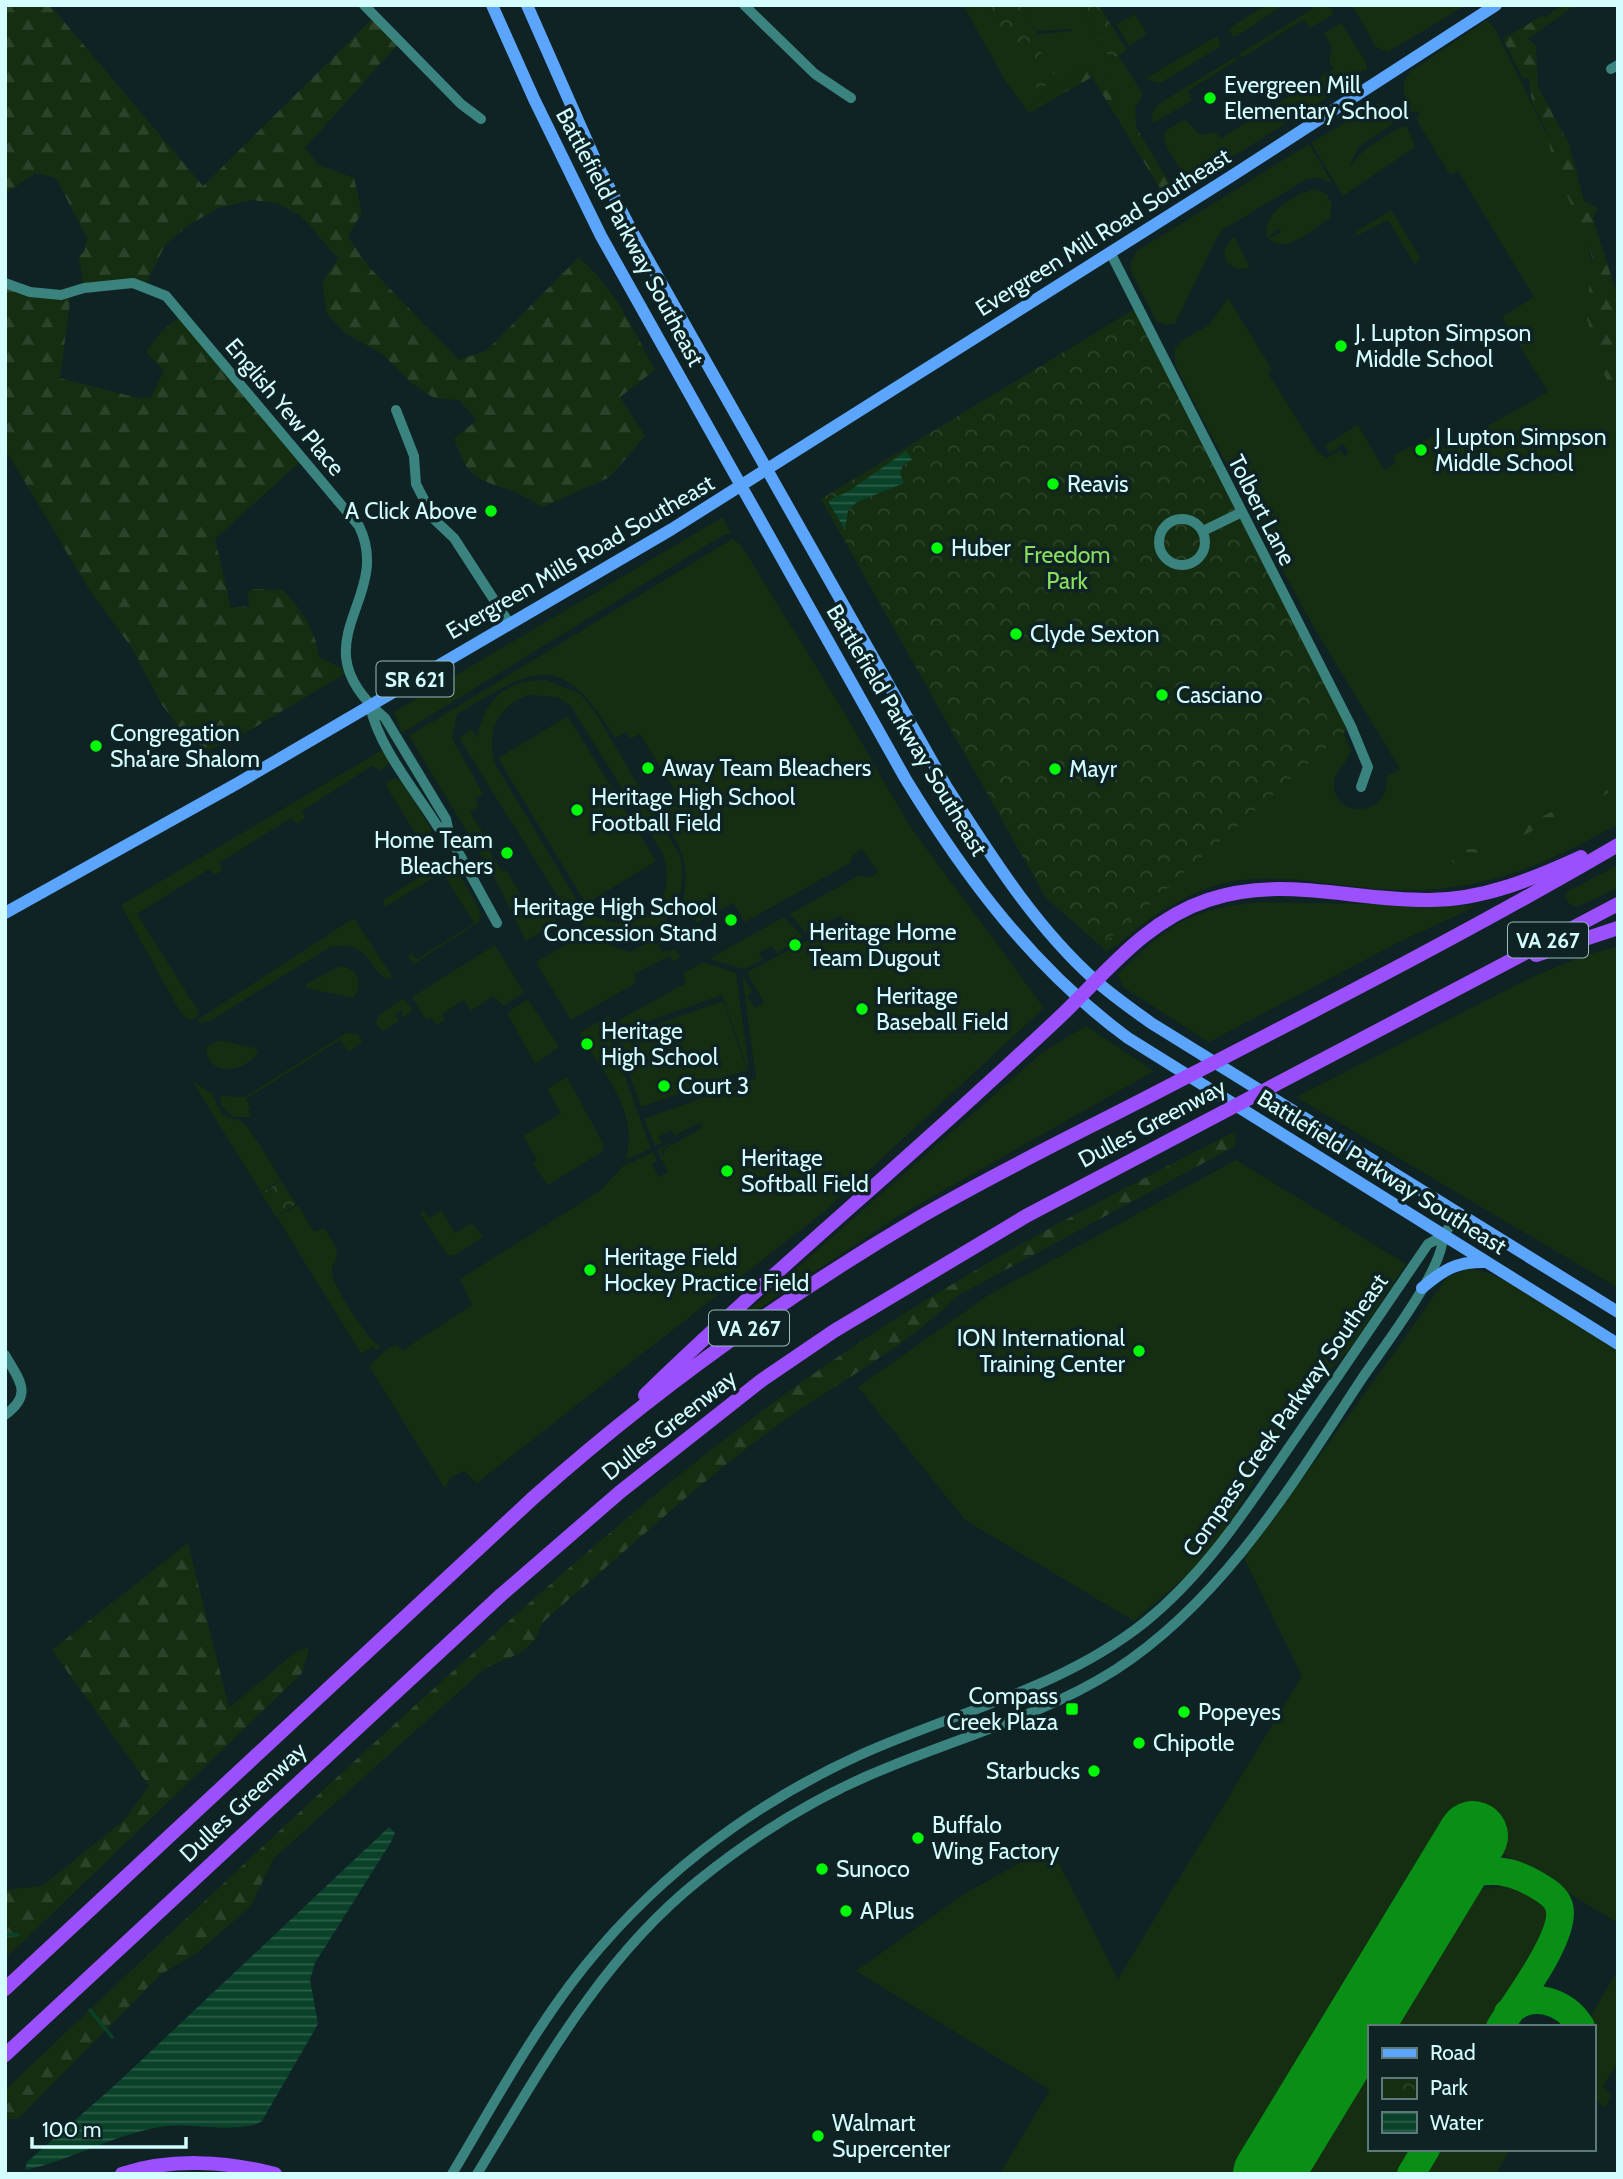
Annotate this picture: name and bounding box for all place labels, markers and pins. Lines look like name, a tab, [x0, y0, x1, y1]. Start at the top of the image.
place label: Evergreen Mill Elementary School	[1224, 71, 1409, 125]
marker: Evergreen Mill Elementary School	[1202, 90, 1218, 106]
place label: J. Lupton Simpson Middle School	[1354, 319, 1531, 373]
marker: J. Lupton Simpson Middle School	[1333, 338, 1349, 354]
place label: J Lupton Simpson Middle School	[1434, 423, 1607, 477]
marker: J Lupton Simpson Middle School	[1413, 442, 1429, 458]
place label: Reavis	[1067, 470, 1129, 498]
marker: Reavis	[1045, 476, 1061, 492]
place label: A Click Above	[345, 497, 477, 525]
marker: A Click Above	[483, 503, 499, 519]
place label: Huber	[951, 534, 1012, 562]
marker: Huber	[929, 540, 945, 556]
place label: Clyde Sexton	[1030, 620, 1160, 648]
marker: Clyde Sexton	[1008, 626, 1024, 642]
place label: Casciano	[1176, 681, 1263, 709]
marker: Casciano	[1154, 687, 1170, 703]
place label: Congregation Sha'are Shalom	[110, 719, 260, 773]
marker: Congregation Sha'are Shalom	[88, 738, 104, 754]
place label: Away Team Bleachers	[662, 754, 871, 782]
place label: Mayr	[1069, 755, 1118, 783]
marker: Away Team Bleachers	[640, 760, 656, 776]
marker: Mayr	[1047, 761, 1063, 777]
place label: Heritage High School Football Field	[591, 783, 796, 837]
marker: Heritage High School Football Field	[569, 802, 585, 818]
place label: Home Team Bleachers	[374, 826, 493, 880]
marker: Home Team Bleachers	[499, 845, 515, 861]
place label: Heritage High School Concession Stand	[513, 893, 718, 947]
marker: Heritage High School Concession Stand	[723, 912, 739, 928]
place label: Heritage Home Team Dugout	[809, 918, 957, 972]
marker: Heritage Home Team Dugout	[787, 937, 803, 953]
place label: Heritage Baseball Field	[876, 982, 1009, 1036]
marker: Heritage Baseball Field	[854, 1001, 870, 1017]
place label: Heritage High School	[601, 1017, 719, 1071]
marker: Heritage High School	[579, 1036, 595, 1052]
place label: Court 3	[678, 1072, 749, 1100]
marker: Court 3	[656, 1078, 672, 1094]
place label: Heritage Softball Field	[741, 1144, 869, 1198]
marker: Heritage Softball Field	[719, 1163, 735, 1179]
place label: Heritage Field Hockey Practice Field	[604, 1243, 809, 1297]
marker: Heritage Field Hockey Practice Field	[582, 1262, 598, 1278]
place label: ION International Training Center	[957, 1324, 1126, 1378]
marker: ION International Training Center	[1131, 1343, 1147, 1359]
place label: Compass Creek Plaza	[947, 1682, 1058, 1736]
place label: Popeyes	[1198, 1698, 1281, 1726]
marker: Compass Creek Plaza	[1064, 1701, 1080, 1717]
marker: Popeyes	[1176, 1704, 1192, 1720]
place label: Chipotle	[1153, 1729, 1235, 1757]
marker: Chipotle	[1131, 1735, 1147, 1751]
place label: Starbucks	[986, 1757, 1080, 1785]
marker: Starbucks	[1086, 1763, 1102, 1779]
place label: Buffalo Wing Factory	[932, 1811, 1060, 1865]
marker: Buffalo Wing Factory	[910, 1830, 926, 1846]
place label: Sunoco	[836, 1855, 910, 1883]
marker: Sunoco	[814, 1861, 830, 1877]
place label: APlus	[860, 1897, 914, 1925]
marker: APlus	[838, 1903, 854, 1919]
place label: Walmart Supercenter	[832, 2109, 951, 2163]
marker: Walmart Supercenter	[810, 2128, 826, 2144]

